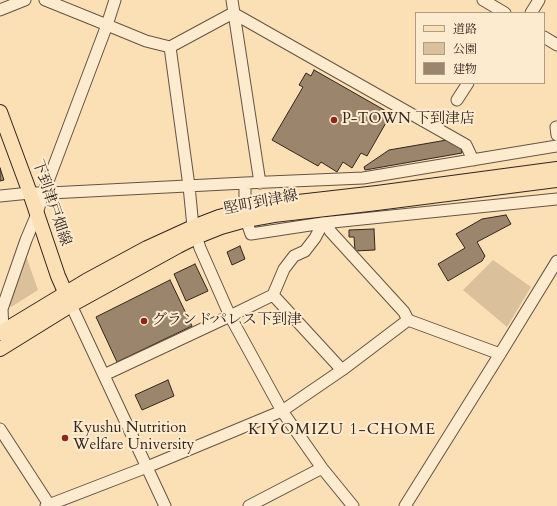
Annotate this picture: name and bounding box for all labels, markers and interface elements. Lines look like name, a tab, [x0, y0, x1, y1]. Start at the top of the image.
legend	[415, 12, 545, 84]
text: 道路	[453, 21, 477, 37]
text: 公園	[453, 41, 477, 57]
text: 建物	[453, 61, 477, 77]
place label: P-TOWN 下到津店	[342, 111, 475, 129]
marker: P-TOWN 下到津店	[329, 115, 339, 125]
street label: 下到津戸畑線	[28, 158, 74, 248]
street label: 堅町到津線	[222, 187, 300, 219]
place label: グランドパレス下到津	[152, 312, 302, 330]
marker: グランドパレス下到津	[139, 316, 149, 326]
place label: Kyushu Nutrition Welfare University	[73, 420, 194, 455]
district label: KIYOMIZU 1-CHOME	[248, 420, 436, 440]
marker: Kyushu Nutrition Welfare University	[60, 433, 70, 443]

